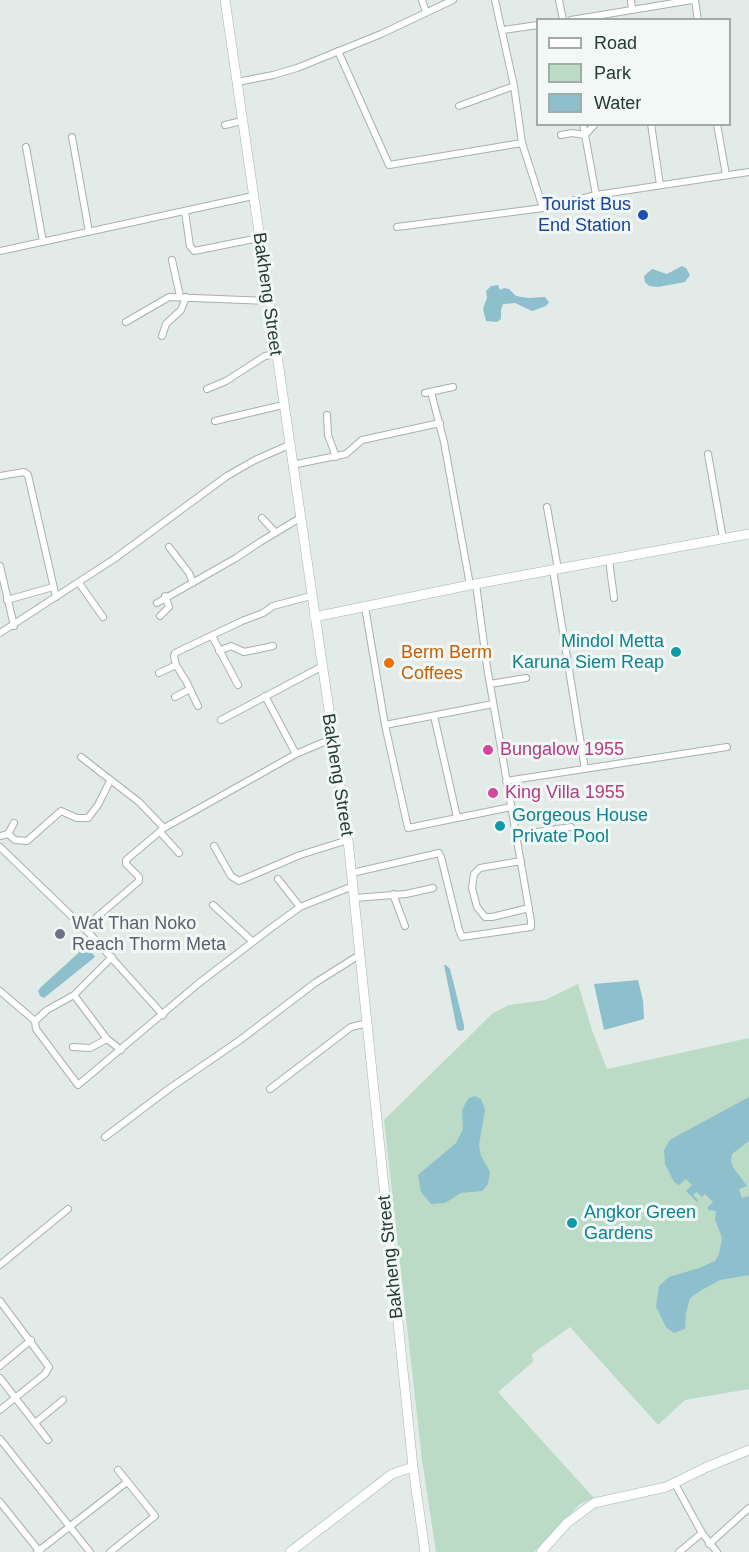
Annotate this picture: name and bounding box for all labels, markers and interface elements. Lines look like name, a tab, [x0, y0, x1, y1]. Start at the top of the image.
legend	[536, 18, 731, 126]
text: Road	[594, 33, 637, 53]
text: Park	[594, 63, 631, 83]
text: Water	[594, 93, 641, 113]
place label: Tourist Bus End Station	[538, 194, 631, 236]
marker: Tourist Bus End Station	[636, 208, 650, 222]
street label: Bakheng Street	[248, 231, 286, 357]
place label: Mindol Metta Karuna Siem Reap	[512, 631, 664, 674]
place label: Berm Berm Coffees	[401, 642, 492, 684]
marker: Mindol Metta Karuna Siem Reap	[669, 645, 683, 659]
marker: Berm Berm Coffees	[382, 656, 396, 670]
street label: Bakheng Street	[317, 712, 357, 838]
place label: Bungalow 1955	[500, 739, 624, 761]
marker: Bungalow 1955	[481, 743, 495, 757]
place label: King Villa 1955	[505, 782, 625, 804]
marker: King Villa 1955	[486, 786, 500, 800]
place label: Gorgeous House Private Pool	[512, 805, 648, 848]
marker: Gorgeous House Private Pool	[493, 819, 507, 833]
place label: Wat Than Noko Reach Thorm Meta	[72, 913, 226, 956]
marker: Wat Than Noko Reach Thorm Meta	[53, 927, 67, 941]
street label: Bakheng Street	[374, 1194, 408, 1320]
place label: Angkor Green Gardens	[584, 1202, 696, 1244]
marker: Angkor Green Gardens	[565, 1216, 579, 1230]

